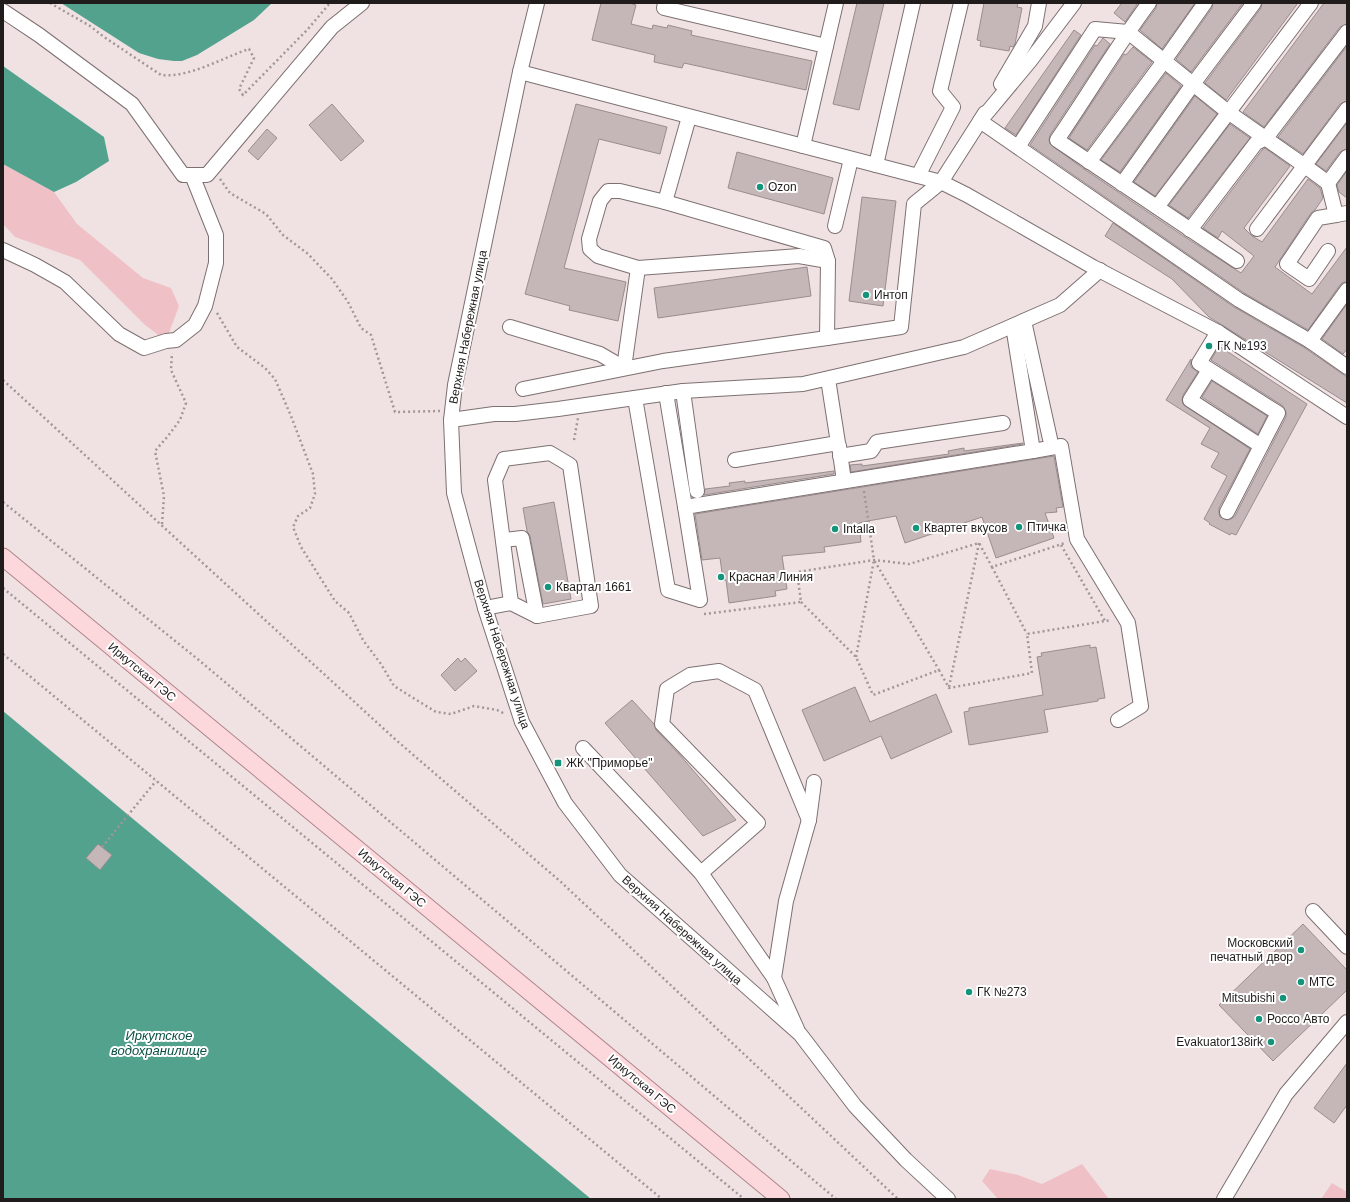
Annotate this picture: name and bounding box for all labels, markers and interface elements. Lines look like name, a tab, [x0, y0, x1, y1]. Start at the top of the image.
place label: Ozon	[768, 180, 797, 194]
marker: Ozon	[755, 182, 765, 192]
street label: Верхняя Набережная улица	[446, 249, 490, 405]
place label: Интоп	[874, 288, 908, 302]
marker: Интоп	[861, 290, 871, 300]
place label: ГК №193	[1217, 339, 1267, 353]
marker: ГК №193	[1204, 341, 1214, 351]
place label: Птичка	[1027, 520, 1067, 534]
place label: Квартет вкусов	[924, 521, 1008, 535]
place label: Intalla	[843, 522, 875, 536]
marker: Птичка	[1014, 522, 1024, 532]
marker: Квартет вкусов	[911, 523, 921, 533]
marker: Intalla	[830, 524, 840, 534]
place label: Красная Линия	[729, 570, 813, 584]
marker: Красная Линия	[716, 572, 726, 582]
street label: Верхняя Набережная улица	[471, 578, 533, 731]
place label: Квартал 1661	[556, 580, 632, 594]
marker: Квартал 1661	[543, 582, 553, 592]
street label: Иркутская ГЭС	[105, 640, 179, 705]
place label: ЖК "Приморье"	[566, 756, 652, 770]
marker: ЖК "Приморье"	[553, 758, 563, 768]
street label: Иркутская ГЭС	[355, 846, 429, 911]
street label: Верхняя Набережная улица	[619, 873, 745, 988]
place label: Московский печатный двор	[1210, 936, 1293, 964]
marker: Московский печатный двор	[1296, 945, 1306, 955]
place label: МТС	[1309, 975, 1335, 989]
marker: МТС	[1296, 977, 1306, 987]
place label: ГК №273	[977, 985, 1027, 999]
marker: ГК №273	[964, 987, 974, 997]
place label: Mitsubishi	[1222, 991, 1275, 1005]
marker: Mitsubishi	[1278, 993, 1288, 1003]
place label: Россо Авто	[1267, 1012, 1330, 1026]
marker: Россо Авто	[1254, 1014, 1264, 1024]
water label: Иркутское водохранилище	[111, 1028, 207, 1058]
place label: Evakuator138irk	[1176, 1035, 1264, 1049]
marker: Evakuator138irk	[1266, 1037, 1276, 1047]
street label: Иркутская ГЭС	[605, 1052, 679, 1117]

